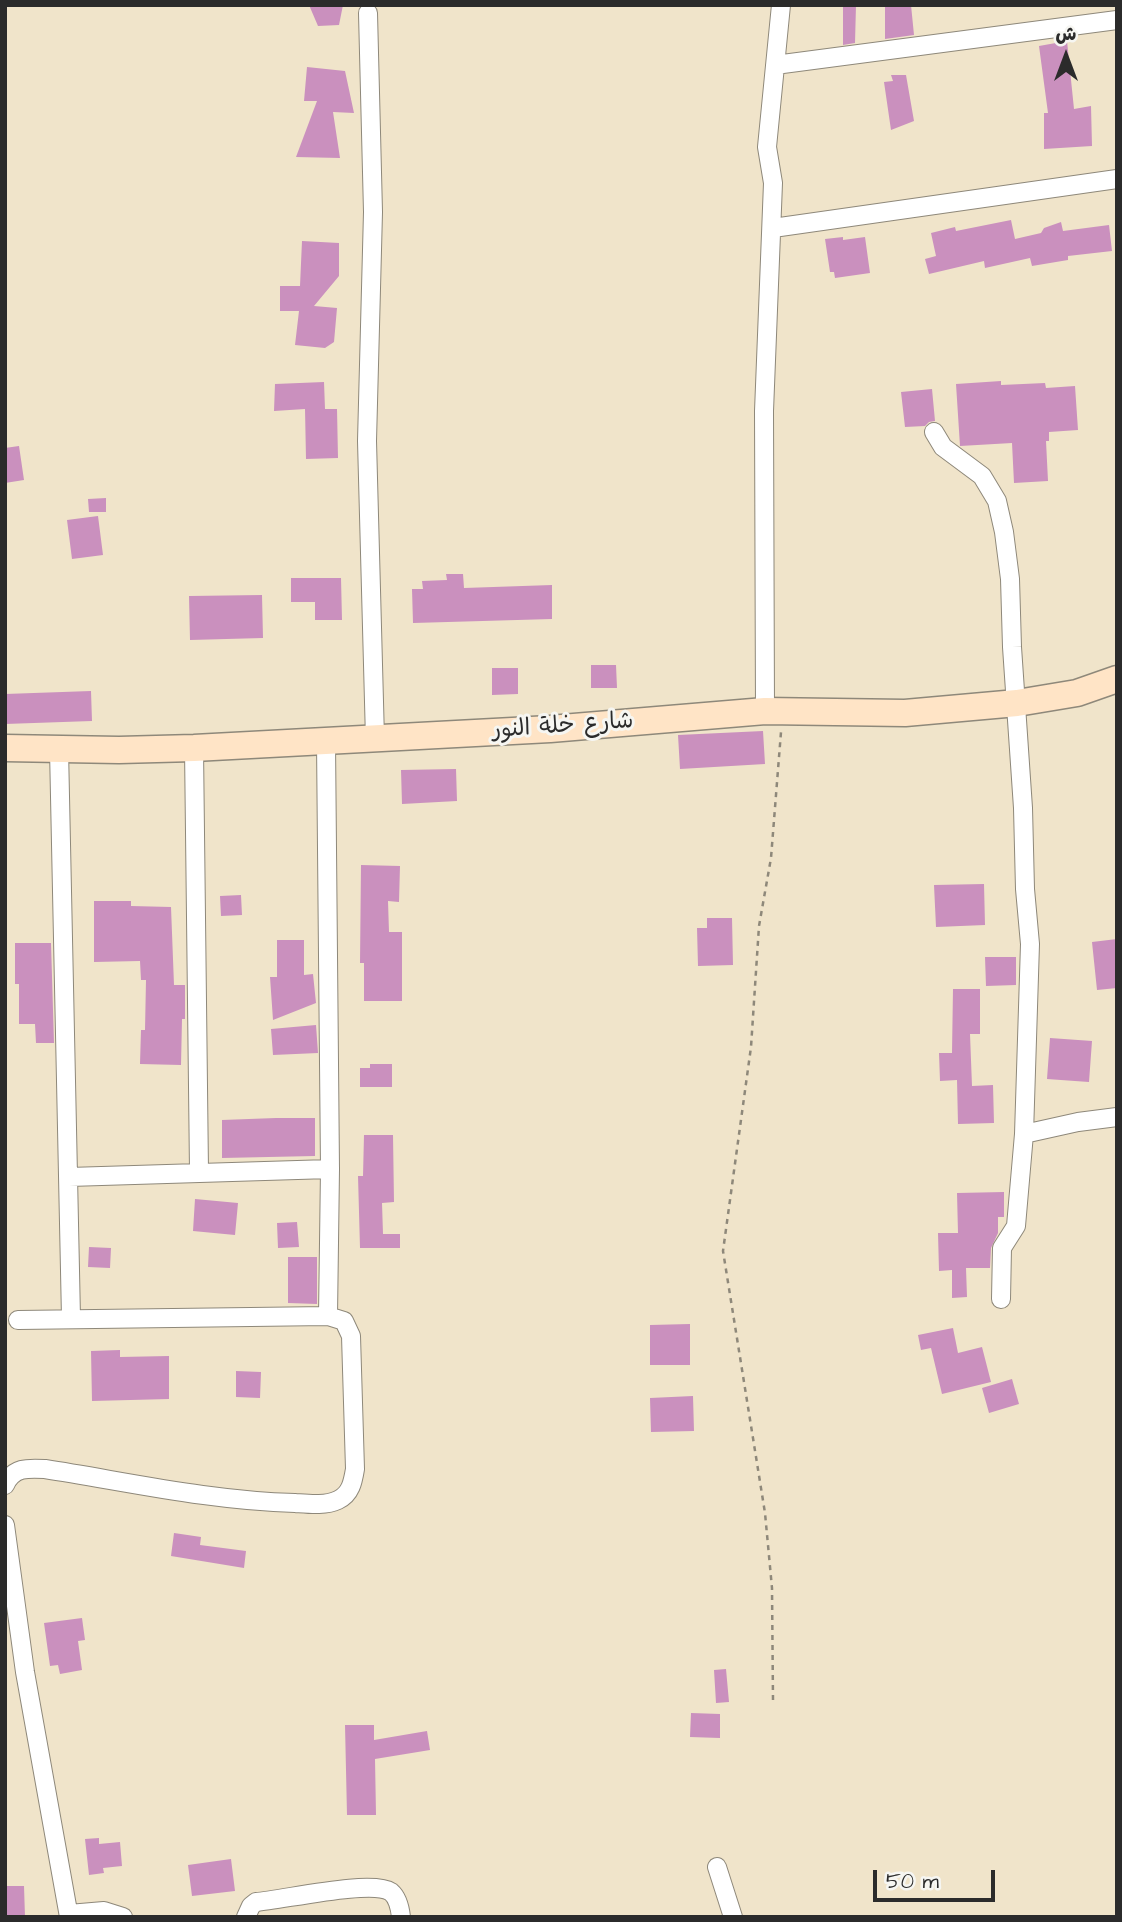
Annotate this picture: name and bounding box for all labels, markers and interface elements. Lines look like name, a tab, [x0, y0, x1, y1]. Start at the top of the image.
north arrow	[1031, 21, 1101, 91]
text: ش	[1056, 21, 1076, 48]
street label: شارع خلة النور	[492, 708, 634, 746]
scale bar	[877, 1856, 1000, 1900]
text: 50 m	[886, 1867, 939, 1896]

